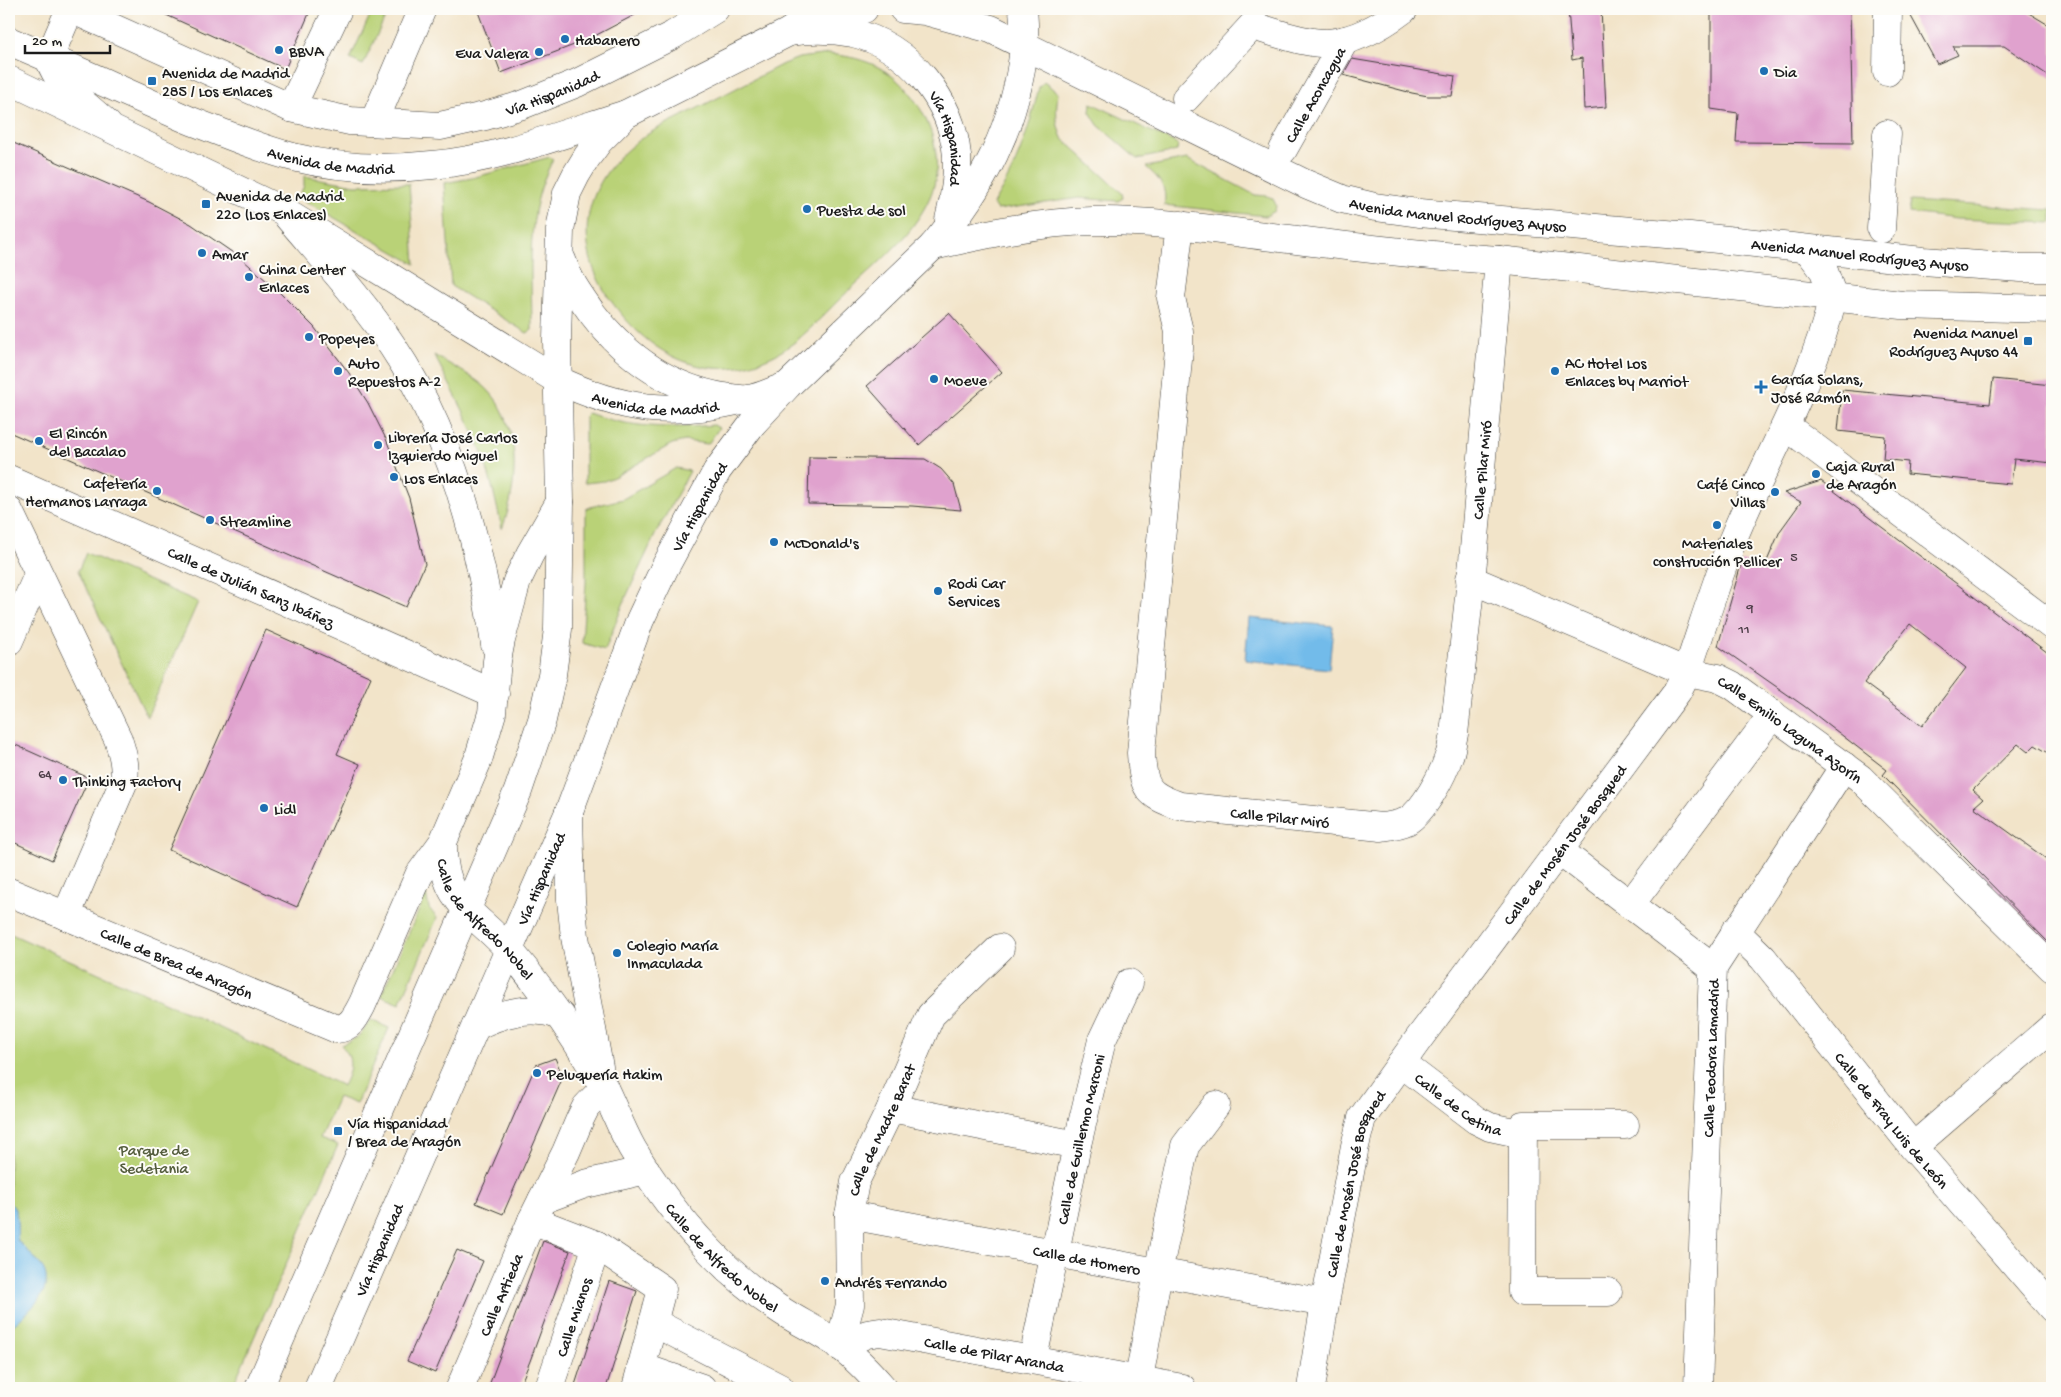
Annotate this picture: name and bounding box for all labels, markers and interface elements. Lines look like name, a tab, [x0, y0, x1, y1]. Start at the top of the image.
scale bar	[25, 22, 110, 54]
text: 20 m	[32, 33, 62, 51]
marker: Habanero	[559, 33, 571, 45]
place label: Habanero	[575, 33, 640, 52]
marker: BBVA	[273, 44, 285, 56]
place label: BBVA	[288, 44, 325, 63]
street label: Calle Aconcagua	[1283, 44, 1353, 147]
place label: Eva Valera	[455, 46, 530, 65]
marker: Eva Valera	[533, 46, 545, 58]
marker: Dia	[1758, 65, 1770, 77]
place label: Dia	[1773, 65, 1798, 84]
place label: Avenida de Madrid 285 / Los Enlaces	[162, 66, 291, 103]
street label: Vía Hispanidad	[503, 67, 605, 123]
marker: Avenida de Madrid 285 / Los Enlaces	[146, 75, 158, 87]
street label: Vía Hispanidad	[922, 88, 963, 188]
street label: Avenida de Madrid	[264, 144, 396, 181]
place label: Avenida de Madrid 220 (Los Enlaces)	[216, 189, 345, 226]
street label: Avenida Manuel Rodríguez Ayuso	[1347, 195, 1567, 239]
marker: Avenida de Madrid 220 (Los Enlaces)	[200, 198, 212, 210]
marker: Puesta de sol	[801, 203, 813, 215]
place label: Puesta de sol	[816, 203, 906, 222]
street label: Avenida Manuel Rodríguez Ayuso	[1750, 237, 1969, 277]
marker: Amar	[196, 247, 208, 259]
place label: Amar	[212, 247, 249, 266]
place label: China Center Enlaces	[259, 262, 346, 299]
marker: China Center Enlaces	[243, 271, 255, 283]
place label: Avenida Manuel Rodríguez Ayuso 44	[1889, 326, 2018, 363]
marker: Popeyes	[303, 331, 315, 343]
place label: Popeyes	[318, 331, 375, 350]
marker: Avenida Manuel Rodríguez Ayuso 44	[2022, 335, 2034, 347]
place label: Auto Repuestos A-2	[348, 356, 441, 393]
place label: AC Hotel Los Enlaces by Marriot	[1565, 356, 1690, 393]
marker: Auto Repuestos A-2	[332, 365, 344, 377]
marker: AC Hotel Los Enlaces by Marriot	[1549, 365, 1561, 377]
place label: García Solans, José Ramón	[1771, 372, 1864, 409]
marker: Moeve	[928, 373, 940, 385]
place label: Moeve	[944, 373, 988, 392]
marker: García Solans, José Ramón	[1755, 381, 1767, 393]
street label: Avenida de Madrid	[589, 389, 722, 422]
street label: Calle Pilar Miró	[1471, 420, 1498, 520]
place label: El Rincón del Bacalao	[49, 426, 126, 463]
place label: Librería José Carlos Izquierdo Miguel	[388, 430, 518, 467]
marker: El Rincón del Bacalao	[33, 435, 45, 447]
marker: Librería José Carlos Izquierdo Miguel	[372, 439, 384, 451]
street label: Vía Hispanidad	[669, 458, 734, 557]
place label: Caja Rural de Aragón	[1826, 459, 1897, 496]
marker: Caja Rural de Aragón	[1810, 468, 1822, 480]
marker: Los Enlaces	[388, 471, 400, 483]
place label: Los Enlaces	[404, 471, 479, 490]
place label: Cafetería Hermanos Larraga	[25, 476, 148, 513]
place label: Café Cinco Villas	[1697, 477, 1766, 514]
marker: Cafetería Hermanos Larraga	[151, 485, 163, 497]
marker: Café Cinco Villas	[1769, 486, 1781, 498]
marker: Streamline	[204, 514, 216, 526]
place label: Streamline	[220, 514, 292, 533]
marker: Materiales construcción Pellicer	[1711, 519, 1723, 531]
marker: McDonald's	[768, 536, 780, 548]
place label: McDonald's	[784, 536, 860, 555]
place label: Materiales construcción Pellicer	[1653, 536, 1782, 573]
street label: Calle de Julián Sanz Ibáñez	[164, 544, 337, 635]
house number: 5	[1790, 550, 1798, 567]
place label: Rodi Car Services	[948, 576, 1006, 613]
marker: Rodi Car Services	[932, 585, 944, 597]
house number: 9	[1745, 601, 1754, 618]
house number: 11	[1737, 622, 1750, 639]
street label: Calle Emilio Laguna Azorín	[1713, 673, 1865, 790]
street label: Calle de Mosén José Bosqued	[1501, 761, 1633, 930]
house number: 64	[38, 767, 52, 784]
marker: Thinking Factory	[57, 774, 69, 786]
place label: Thinking Factory	[72, 774, 181, 793]
marker: Lidl	[258, 802, 270, 814]
place label: Lidl	[274, 802, 296, 821]
street label: Calle Pilar Miró	[1229, 805, 1330, 835]
street label: Vía Hispanidad	[514, 829, 572, 930]
street label: Calle de Alfredo Nobel	[430, 858, 536, 985]
street label: Calle de Brea de Aragón	[97, 925, 255, 1006]
place label: Colegio María Inmaculada	[627, 938, 720, 975]
marker: Colegio María Inmaculada	[611, 947, 623, 959]
street label: Calle Teodora Lamadrid	[1701, 977, 1726, 1138]
street label: Calle de Fray Luis de León	[1829, 1050, 1951, 1194]
street label: Calle de Guillermo Marconi	[1055, 1053, 1111, 1227]
street label: Calle de Madre Barat	[847, 1061, 922, 1198]
marker: Peluquería Hakim	[531, 1067, 543, 1079]
place label: Peluquería Hakim	[546, 1067, 663, 1086]
street label: Calle de Cetina	[1409, 1070, 1504, 1142]
street label: Calle de Mosén José Bosqued	[1324, 1087, 1393, 1280]
place label: Vía Hispanidad / Brea de Aragón	[347, 1116, 461, 1153]
marker: Vía Hispanidad / Brea de Aragón	[332, 1125, 344, 1137]
park label: Parque de Sedetania	[118, 1143, 190, 1180]
street label: Vía Hispanidad	[353, 1200, 411, 1301]
street label: Calle de Alfredo Nobel	[659, 1200, 781, 1319]
street label: Calle de Homero	[1031, 1243, 1142, 1282]
street label: Calle Artieda	[477, 1250, 530, 1340]
street label: Calle Mianos	[554, 1275, 599, 1360]
marker: Andrés Ferrando	[819, 1275, 831, 1287]
place label: Andrés Ferrando	[835, 1275, 947, 1294]
street label: Calle de Pilar Aranda	[922, 1334, 1067, 1379]

